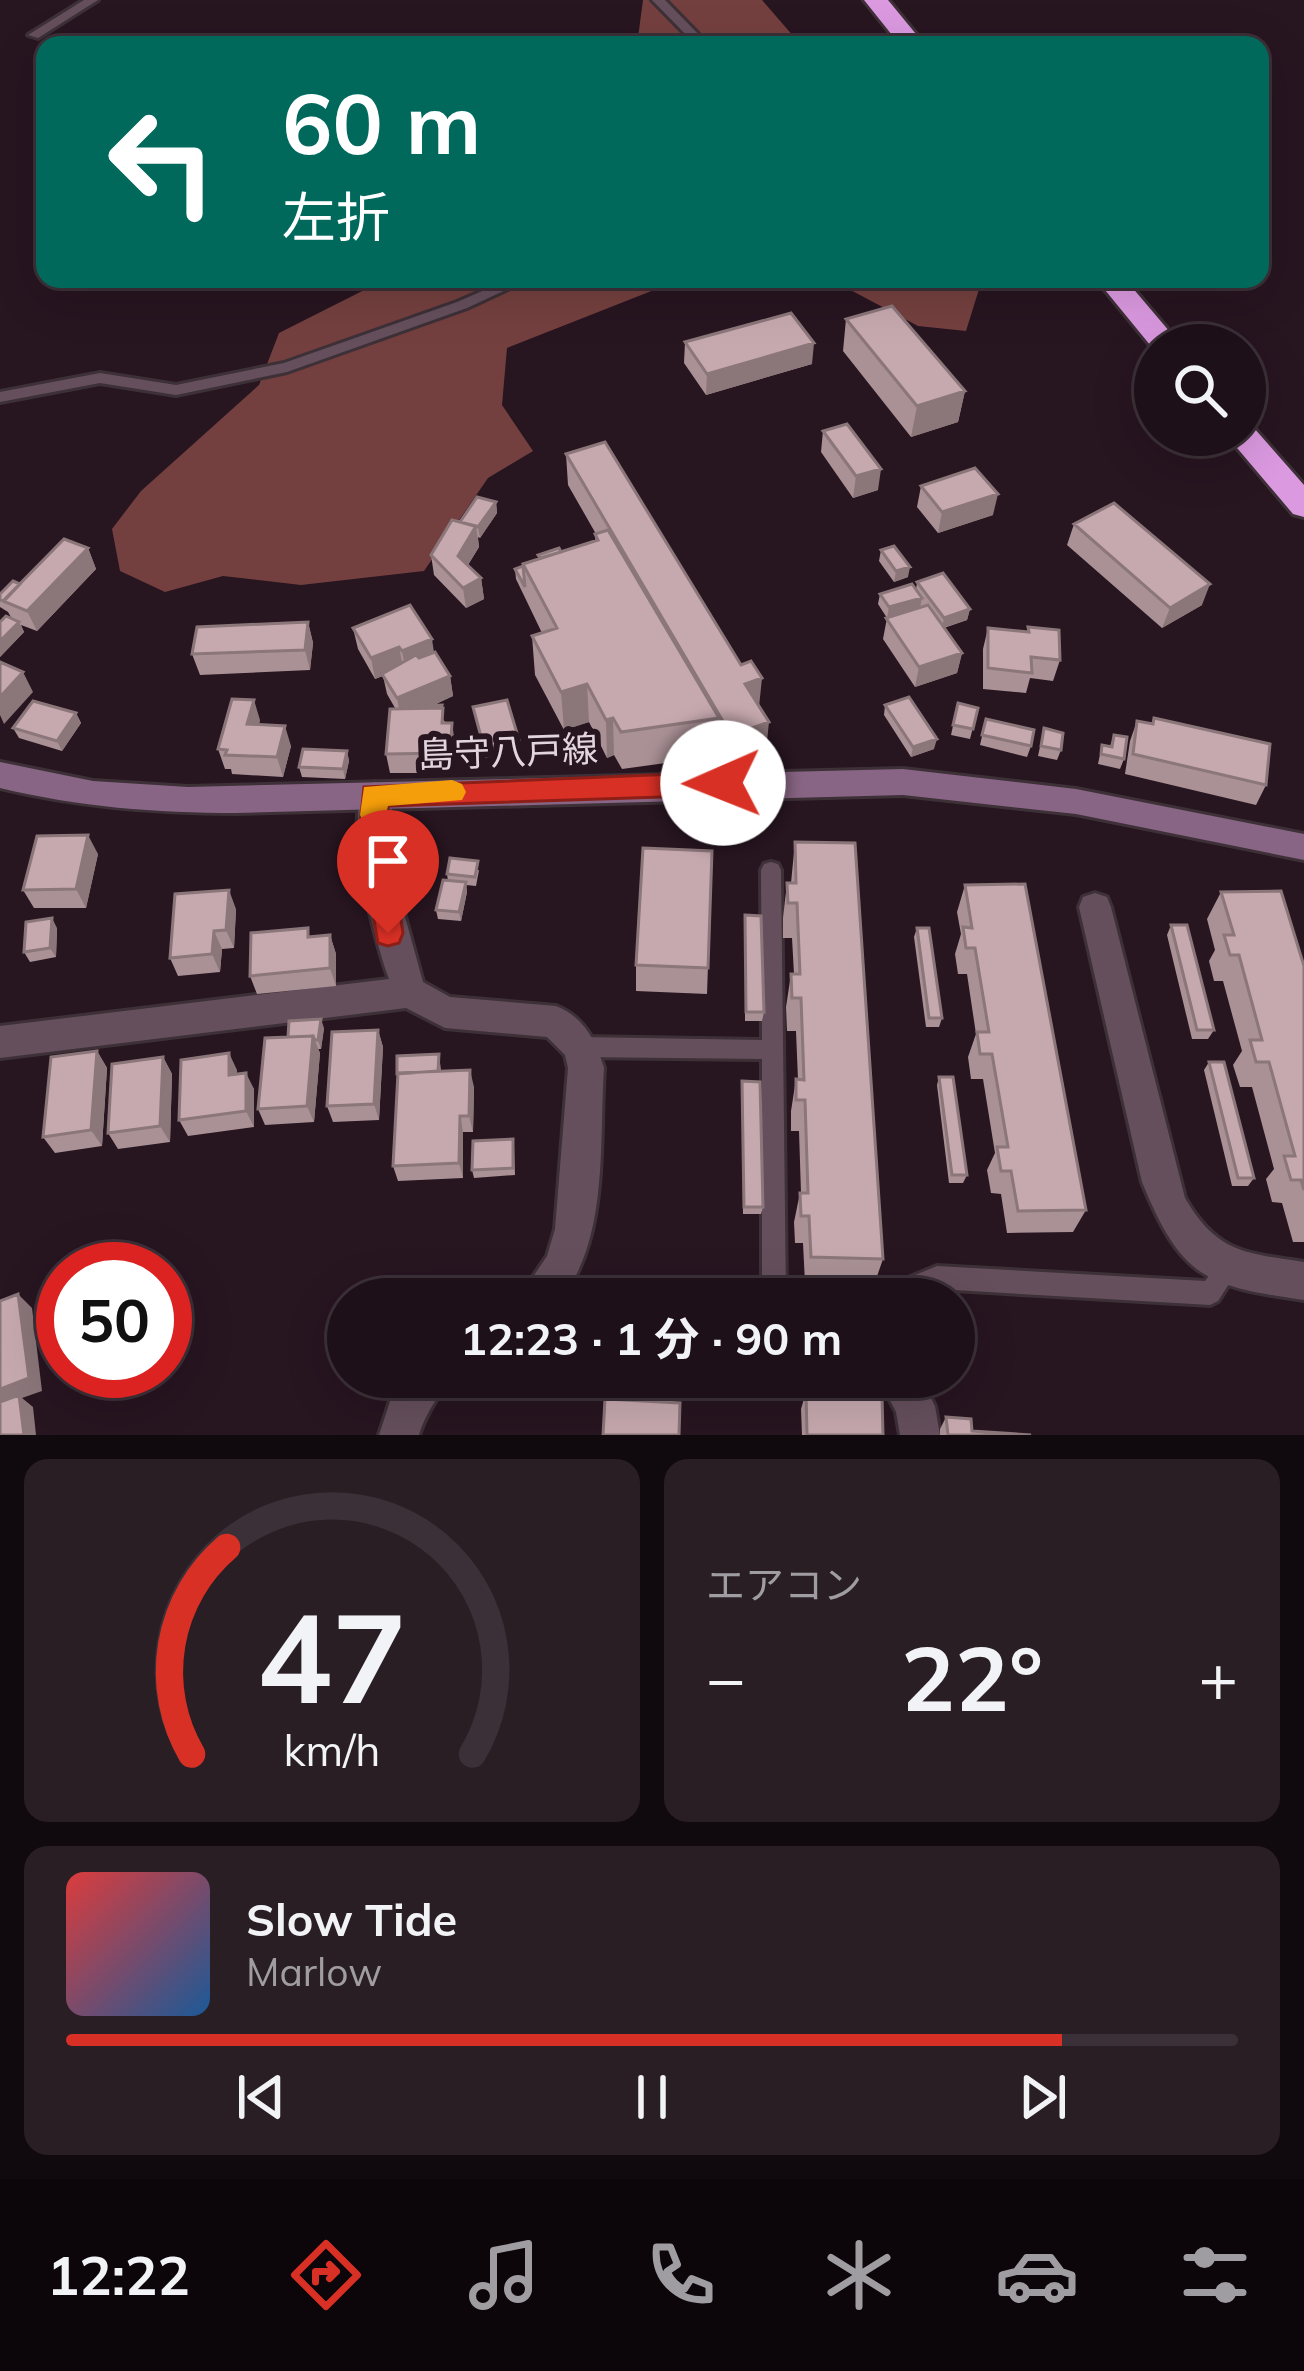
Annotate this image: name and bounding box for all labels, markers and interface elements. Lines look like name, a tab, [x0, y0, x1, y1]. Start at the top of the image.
text: 60 m	[282, 70, 481, 175]
icon: left	[84, 84, 240, 240]
text: 左折	[282, 183, 390, 251]
map controls	[1134, 324, 1266, 456]
button: search	[1134, 324, 1266, 456]
position arrow	[660, 720, 786, 846]
street label: 島守八戸線	[417, 725, 599, 777]
pin	[337, 810, 439, 933]
icon: arrive	[355, 828, 421, 894]
speed limit sign: 50	[36, 1242, 192, 1398]
text: 12:23 · 1 分 · 90 m	[460, 1310, 842, 1366]
text: エアコン	[706, 1560, 862, 1609]
text: 47	[257, 1578, 407, 1734]
text: 22°	[901, 1621, 1043, 1734]
text: −	[706, 1636, 746, 1719]
text: +	[1198, 1636, 1238, 1719]
text: km/h	[283, 1722, 381, 1776]
text: Slow Tide	[246, 1891, 457, 1947]
text: Marlow	[246, 1947, 382, 1996]
icon: previous	[228, 2064, 294, 2130]
icon: pause	[619, 2064, 685, 2130]
icon: next	[1010, 2064, 1076, 2130]
icon: directions	[284, 2233, 368, 2317]
icon: music	[462, 2233, 546, 2317]
icon: phone	[639, 2233, 723, 2317]
icon: climate	[817, 2233, 901, 2317]
icon: car	[995, 2233, 1079, 2317]
icon: filters	[1173, 2233, 1257, 2317]
text: 12:22	[47, 2241, 190, 2309]

